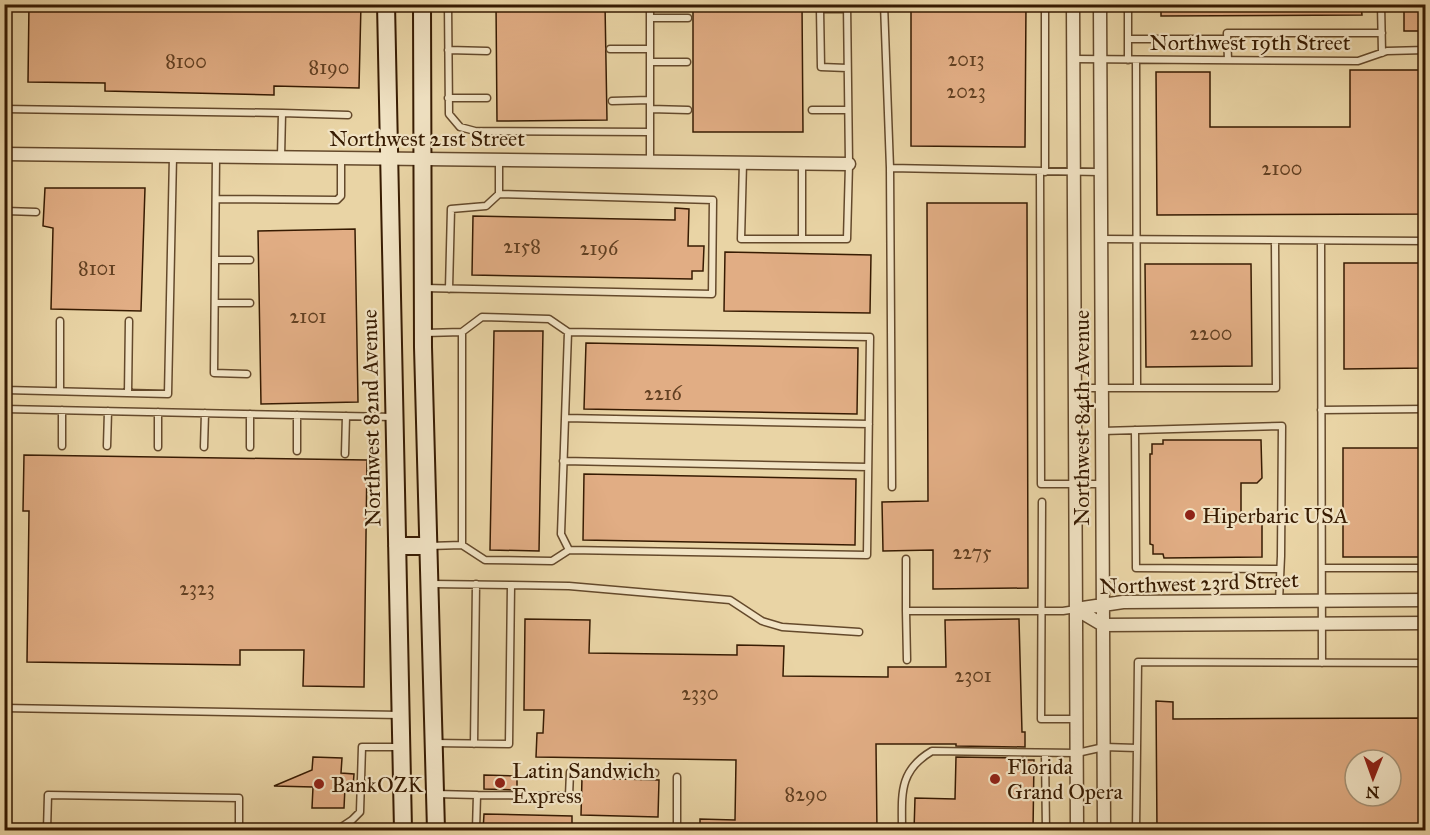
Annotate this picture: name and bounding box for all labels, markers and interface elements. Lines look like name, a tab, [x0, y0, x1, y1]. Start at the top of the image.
street label: Northwest 19th Street	[1149, 29, 1351, 56]
house number: 2013	[947, 47, 985, 71]
house number: 8100	[165, 49, 207, 73]
house number: 8190	[309, 55, 349, 79]
house number: 2023	[946, 79, 986, 103]
street label: Northwest 21st Street	[329, 125, 525, 152]
house number: 2100	[1262, 156, 1302, 180]
house number: 2158	[503, 234, 541, 258]
house number: 2196	[580, 236, 619, 260]
house number: 8101	[78, 256, 116, 280]
house number: 2101	[289, 304, 327, 328]
street label: Northwest 82nd Avenue	[356, 309, 386, 527]
street label: Northwest 84th Avenue	[1068, 310, 1095, 526]
house number: 2200	[1190, 321, 1232, 345]
house number: 2216	[644, 381, 683, 405]
place label: Hiperbaric USA	[1202, 502, 1349, 529]
marker: Hiperbaric USA	[1183, 508, 1197, 522]
house number: 2275	[952, 540, 992, 564]
street label: Northwest 23rd Street	[1099, 566, 1299, 600]
house number: 2323	[179, 576, 215, 600]
house number: 2301	[954, 663, 992, 687]
house number: 2330	[681, 681, 719, 705]
north arrow	[1343, 748, 1403, 808]
place label: Florida Grand Opera	[1007, 753, 1123, 805]
place label: Latin Sandwich Express	[512, 757, 655, 809]
place label: BankOZK	[331, 771, 424, 798]
marker: Florida Grand Opera	[988, 772, 1002, 786]
marker: Latin Sandwich Express	[493, 776, 507, 790]
marker: BankOZK	[312, 777, 326, 791]
house number: 8290	[785, 782, 827, 806]
text: N	[1365, 783, 1380, 802]

